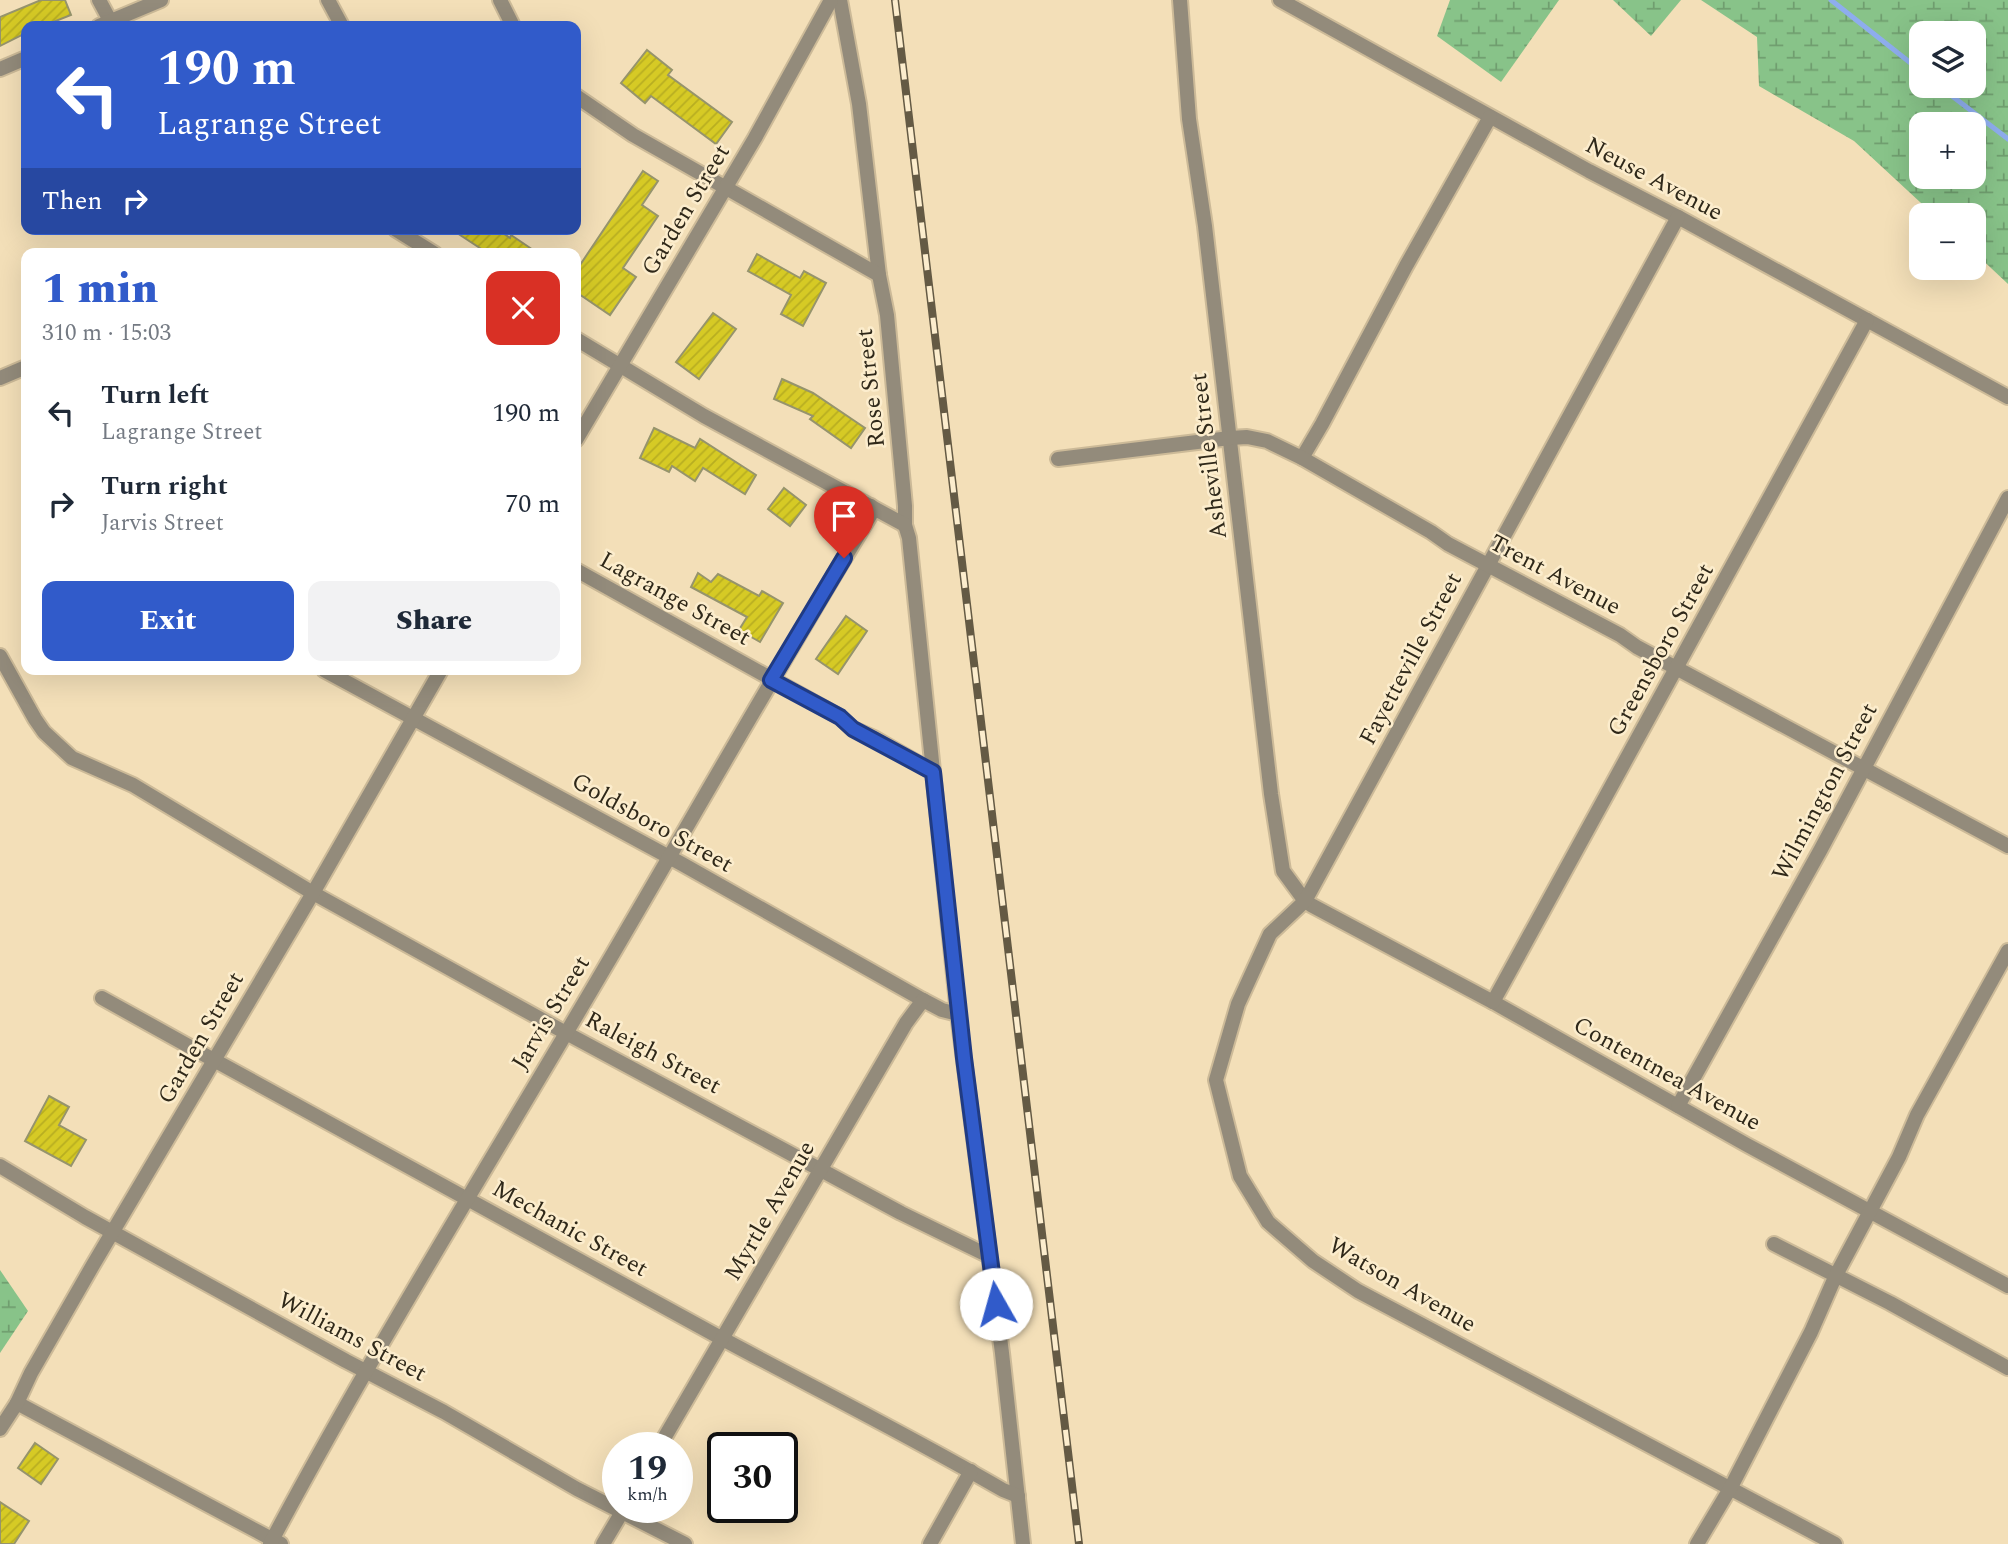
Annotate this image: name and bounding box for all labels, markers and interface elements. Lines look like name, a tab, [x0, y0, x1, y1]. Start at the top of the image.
map controls	[1909, 21, 1986, 280]
button: layers	[1909, 21, 1986, 98]
text: 190 m	[157, 32, 296, 107]
icon: left	[42, 49, 133, 140]
text: Lagrange Street	[157, 100, 382, 149]
button: +	[1909, 112, 1986, 189]
street label: Neuse Avenue	[1579, 128, 1729, 230]
street label: Garden Street	[633, 137, 739, 283]
text: Then	[42, 181, 102, 221]
icon: right	[116, 182, 154, 220]
button: −	[1909, 203, 1986, 280]
text: 1 min	[42, 258, 158, 321]
button: close	[486, 271, 560, 345]
text: 310 m · 15:03	[42, 316, 171, 351]
street label: Rose Street	[847, 327, 895, 449]
street label: Asheville Street	[1181, 371, 1237, 541]
text: Turn left	[101, 375, 209, 415]
text: 190 m	[492, 393, 560, 433]
icon: left	[42, 394, 80, 432]
text: Lagrange Street	[101, 415, 262, 450]
text: Turn right	[101, 466, 228, 506]
text: 70 m	[505, 484, 560, 524]
icon: right	[42, 485, 80, 523]
pin	[814, 486, 874, 558]
icon: arrive	[825, 497, 863, 535]
text: Jarvis Street	[101, 506, 224, 541]
street label: Trent Avenue	[1483, 525, 1627, 625]
street label: Lagrange Street	[593, 542, 757, 656]
street label: Greensboro Street	[1598, 557, 1724, 743]
street label: Fayetteville Street	[1350, 566, 1472, 752]
button: Exit	[42, 581, 294, 661]
button: Share	[308, 581, 560, 661]
street label: Wilmington Street	[1763, 696, 1887, 888]
street label: Goldsboro Street	[565, 764, 739, 882]
street label: Jarvis Street	[503, 949, 599, 1077]
street label: Garden Street	[148, 965, 254, 1111]
street label: Raleigh Street	[578, 1002, 728, 1104]
street label: Contentnea Avenue	[1567, 1007, 1767, 1141]
street label: Myrtle Avenue	[715, 1134, 825, 1288]
street label: Mechanic Street	[485, 1171, 655, 1287]
street label: Watson Avenue	[1321, 1228, 1483, 1342]
position arrow	[959, 1267, 1033, 1341]
street label: Williams Street	[271, 1283, 433, 1391]
speed limit sign: 30	[707, 1432, 798, 1523]
text: 19	[628, 1442, 667, 1495]
text: km/h	[627, 1481, 668, 1508]

